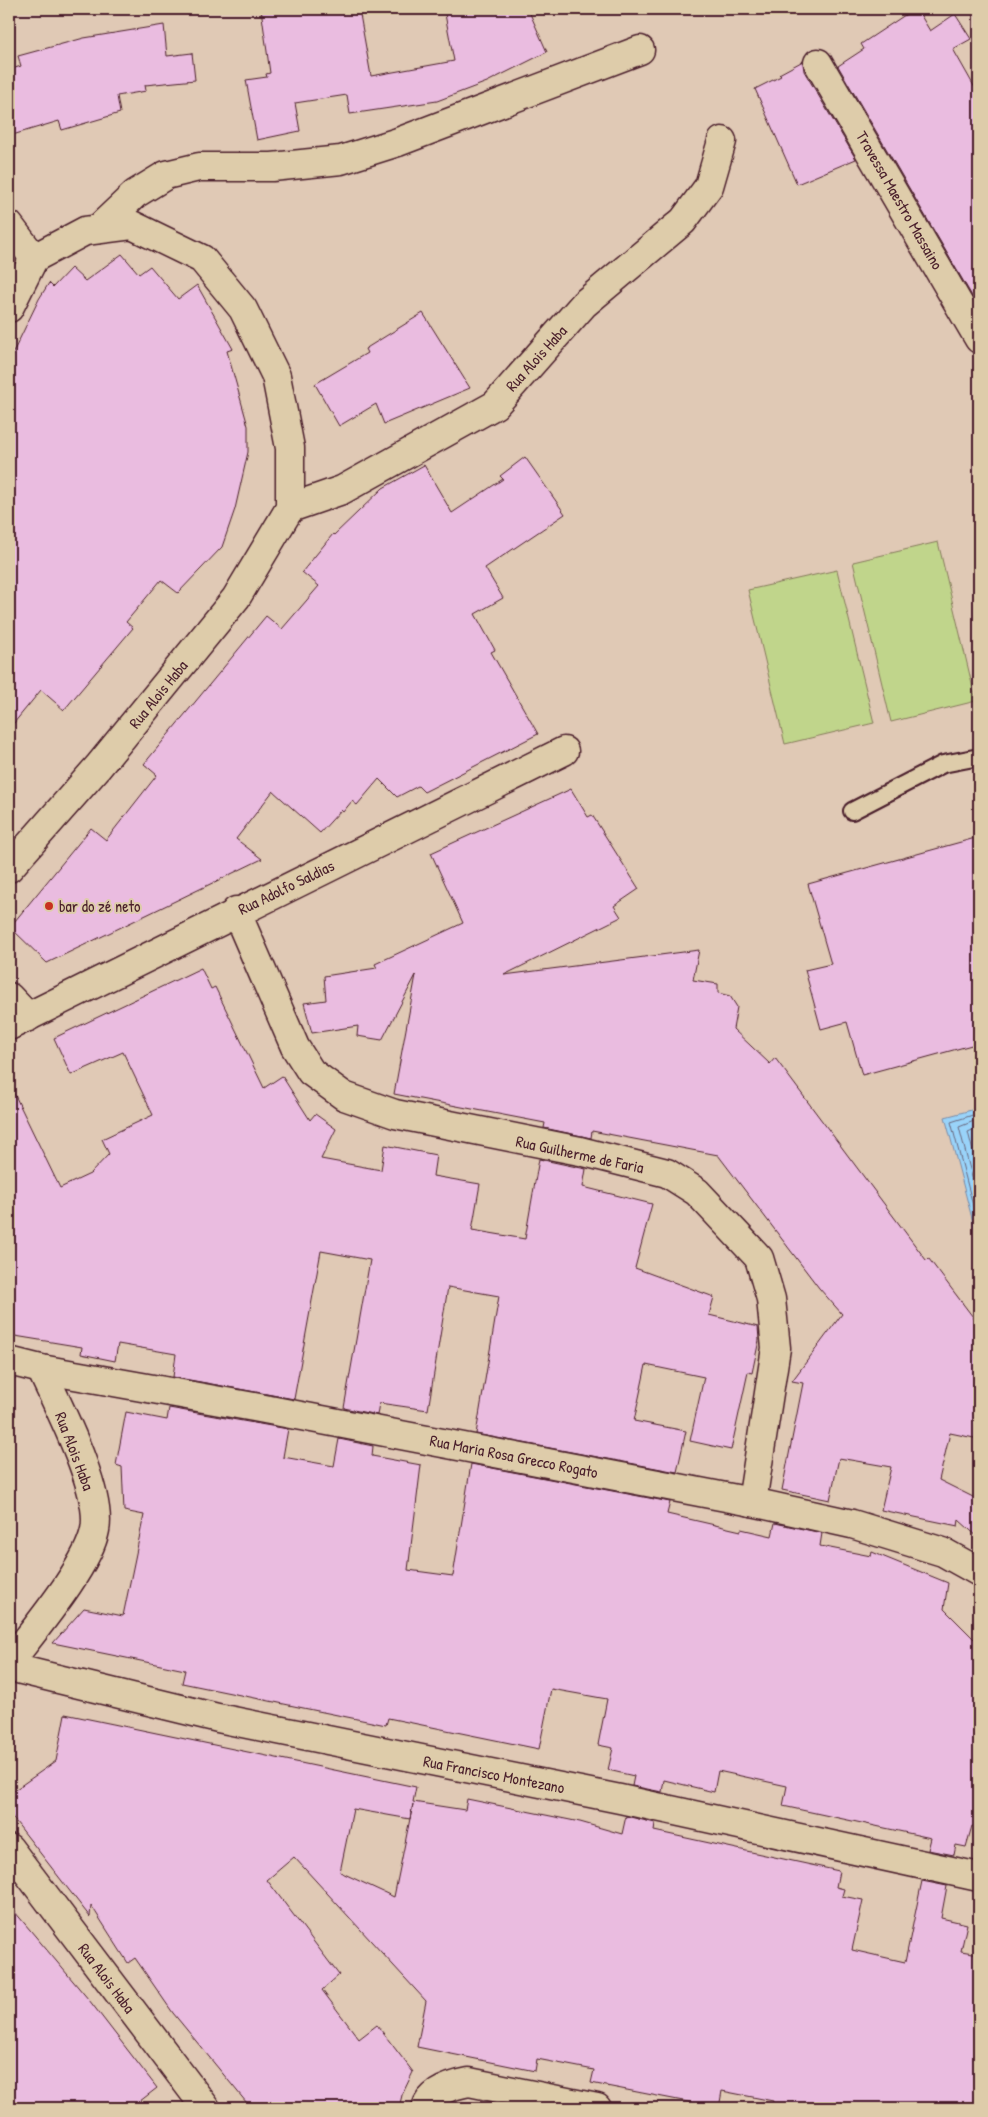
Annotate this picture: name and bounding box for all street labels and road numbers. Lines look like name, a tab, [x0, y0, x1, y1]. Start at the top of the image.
street label: Travessa Maestro Massaino	[851, 127, 949, 274]
street label: Rua Alois Haba	[500, 320, 572, 396]
street label: Rua Alois Haba	[124, 655, 192, 733]
street label: Rua Adolfo Saldias	[234, 854, 338, 920]
street label: Rua Guilherme de Faria	[514, 1130, 646, 1178]
street label: Rua Alois Haba	[50, 1409, 100, 1493]
street label: Rua Maria Rosa Grecco Rogato	[428, 1429, 600, 1483]
street label: Rua Francisco Montezano	[421, 1750, 567, 1799]
street label: Rua Alois Haba	[73, 1939, 141, 2017]

